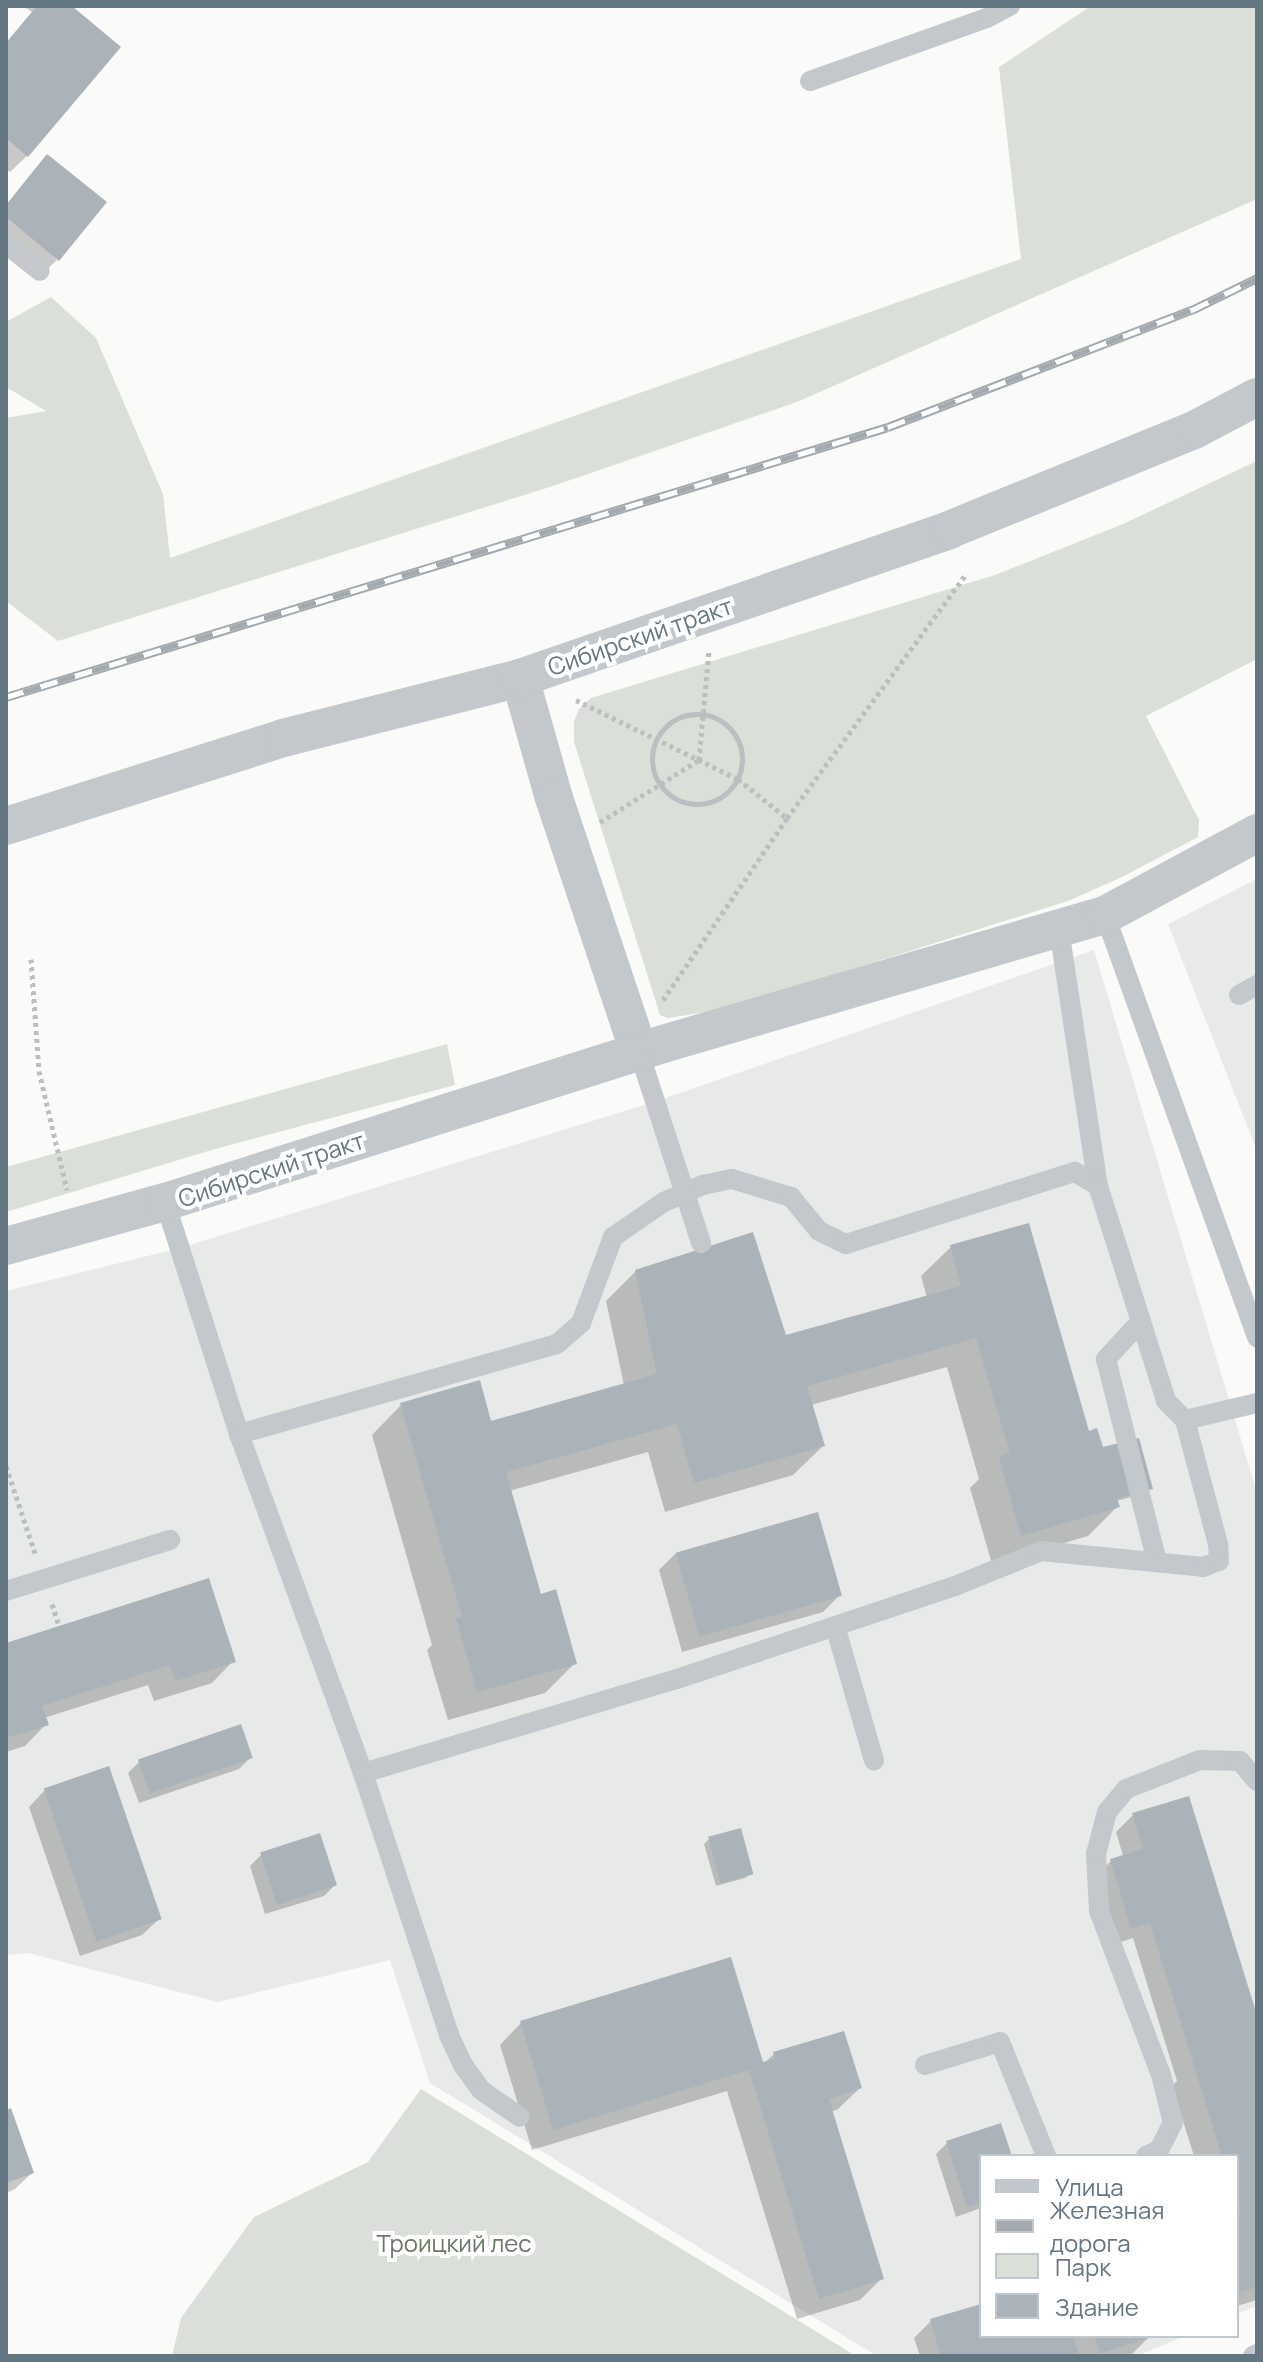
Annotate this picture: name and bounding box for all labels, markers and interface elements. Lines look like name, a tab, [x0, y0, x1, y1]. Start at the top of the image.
street label: Сибирский тракт	[544, 591, 736, 681]
street label: Сибирский тракт	[174, 1125, 368, 1213]
legend	[979, 2154, 1239, 2338]
text: Улица	[1055, 2170, 1124, 2203]
text: Железная дорога	[1050, 2193, 1165, 2259]
park label: Троицкий лес	[376, 2229, 532, 2257]
text: Парк	[1055, 2250, 1111, 2283]
text: Здание	[1055, 2290, 1139, 2323]

